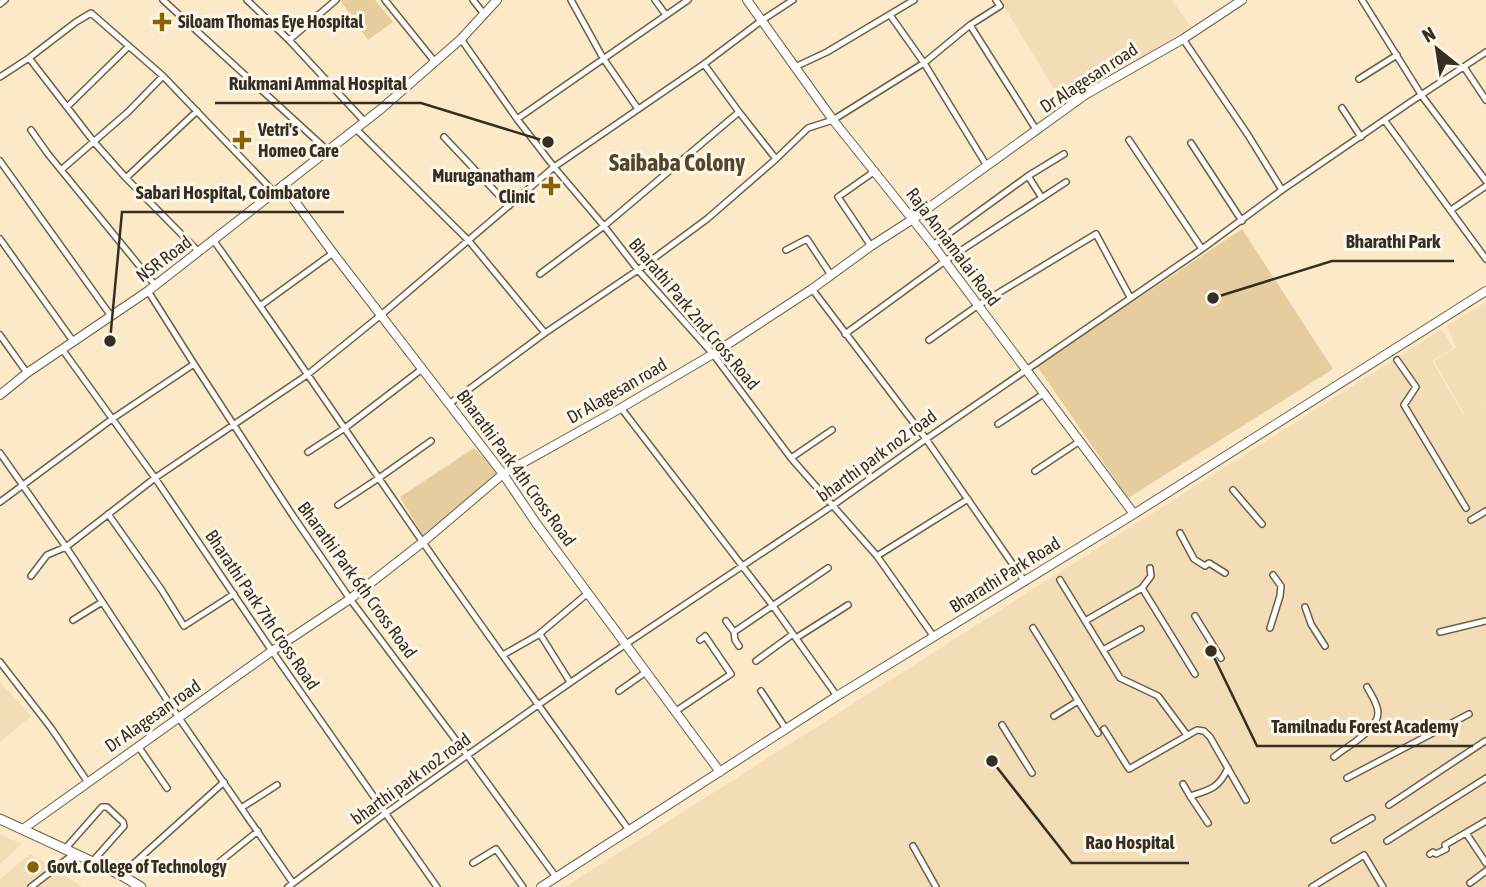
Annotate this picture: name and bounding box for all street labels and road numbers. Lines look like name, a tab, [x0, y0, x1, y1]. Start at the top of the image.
street label: Dr Alagesan road	[1036, 38, 1141, 117]
street label: Raja Annamalai Road	[902, 184, 1005, 310]
street label: NSR Road	[132, 231, 196, 286]
street label: Bharathi Park 2nd Cross Road	[625, 234, 764, 394]
street label: Dr Alagesan road	[563, 353, 670, 428]
street label: Bharathi Park 4th Cross Road	[453, 385, 580, 550]
street label: bharthi park no2 road	[813, 405, 941, 506]
street label: Bharathi Park 6th Cross Road	[294, 497, 421, 662]
street label: Bharathi Park 7th Cross Road	[201, 526, 324, 694]
street label: Bharathi Park Road	[946, 532, 1064, 617]
street label: Dr Alagesan road	[101, 675, 205, 756]
street label: bharthi park no2 road	[347, 728, 475, 829]

